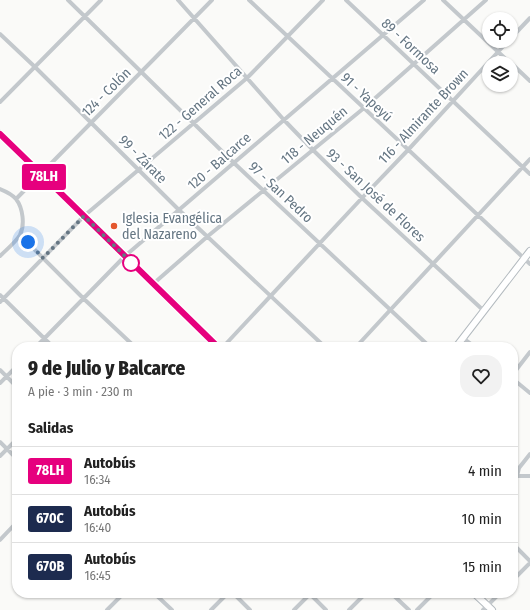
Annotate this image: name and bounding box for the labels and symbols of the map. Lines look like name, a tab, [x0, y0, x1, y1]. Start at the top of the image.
street label: 89 - Formosa	[378, 15, 444, 78]
street label: 122 - General Roca	[155, 63, 245, 144]
street label: 124 - Colón	[78, 64, 134, 120]
street label: 116 - Almirante Brown	[375, 65, 472, 168]
street label: 91 - Yapeyú	[337, 69, 396, 126]
street label: 118 - Neuquén	[278, 103, 351, 168]
street label: 120 - Balcarce	[184, 129, 255, 194]
street label: 99 - Zárate	[115, 132, 170, 187]
street label: 93 - San José de Flores	[323, 145, 428, 245]
street label: 97 - San Pedro	[245, 158, 316, 226]
line badge: 78LH	[16, 164, 72, 190]
place label: Iglesia Evangélica del Nazareno	[122, 210, 222, 243]
marker: Iglesia Evangélica del Nazareno	[109, 221, 119, 231]
your location	[18, 232, 38, 252]
unlabelled marker	[122, 254, 140, 272]

